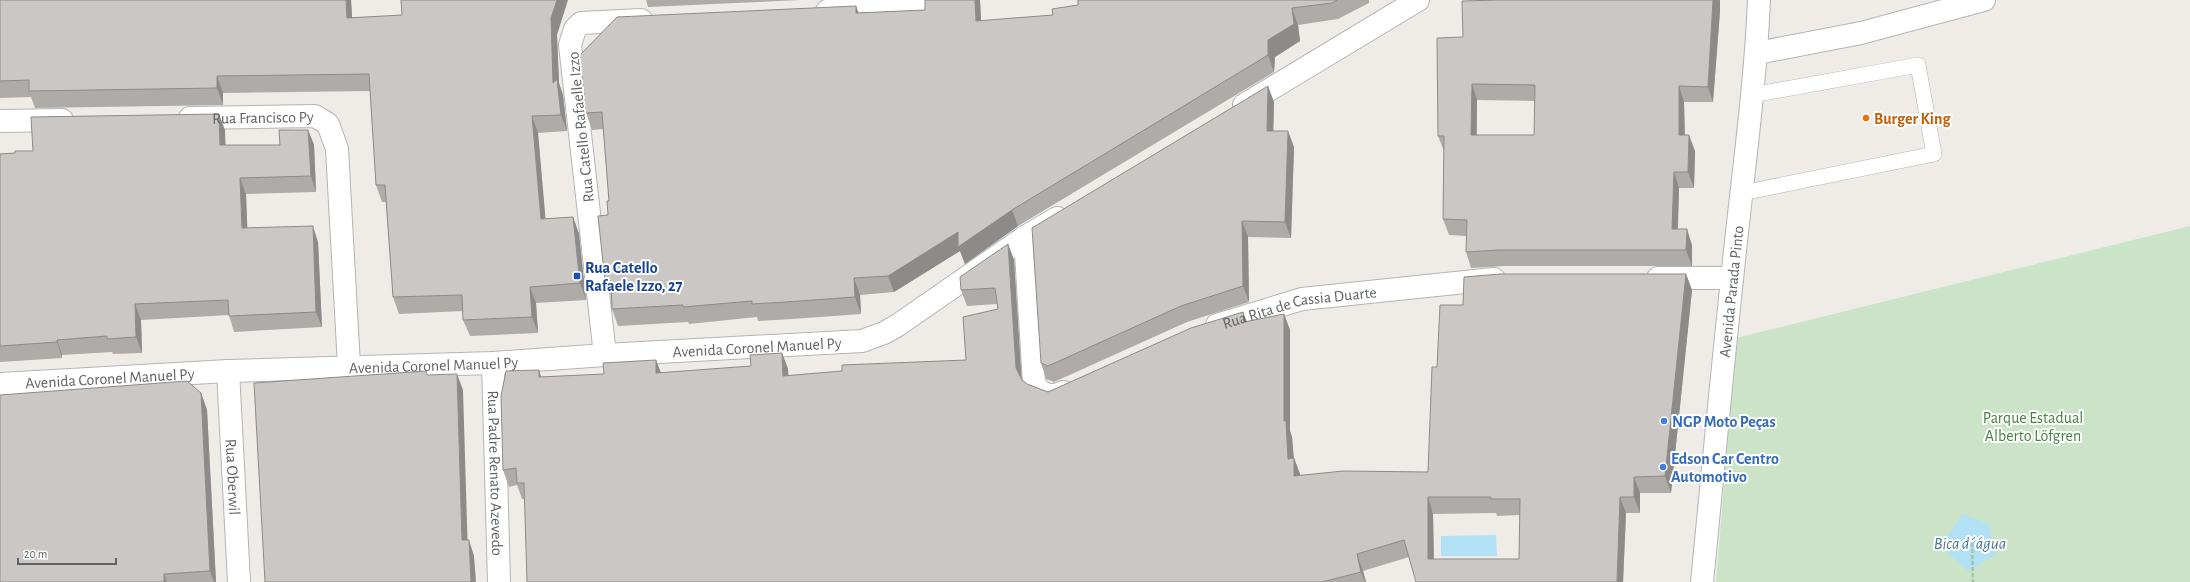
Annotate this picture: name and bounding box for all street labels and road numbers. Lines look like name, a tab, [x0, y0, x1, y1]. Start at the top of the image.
street label: Rua Catello Rafaelle Izzo	[565, 51, 597, 203]
street label: Rua Francisco Py	[212, 109, 314, 127]
street label: Avenida Parada Pinto	[1717, 225, 1747, 358]
street label: Rua Rita de Cassia Duarte	[1221, 284, 1378, 332]
street label: Avenida Coronel Manuel Py	[672, 335, 842, 360]
street label: Avenida Coronel Manuel Py	[349, 354, 519, 376]
street label: Avenida Coronel Manuel Py	[25, 366, 195, 392]
street label: Rua Padre Renato Azevedo	[485, 390, 505, 556]
street label: Rua Oberwil	[223, 438, 243, 516]

